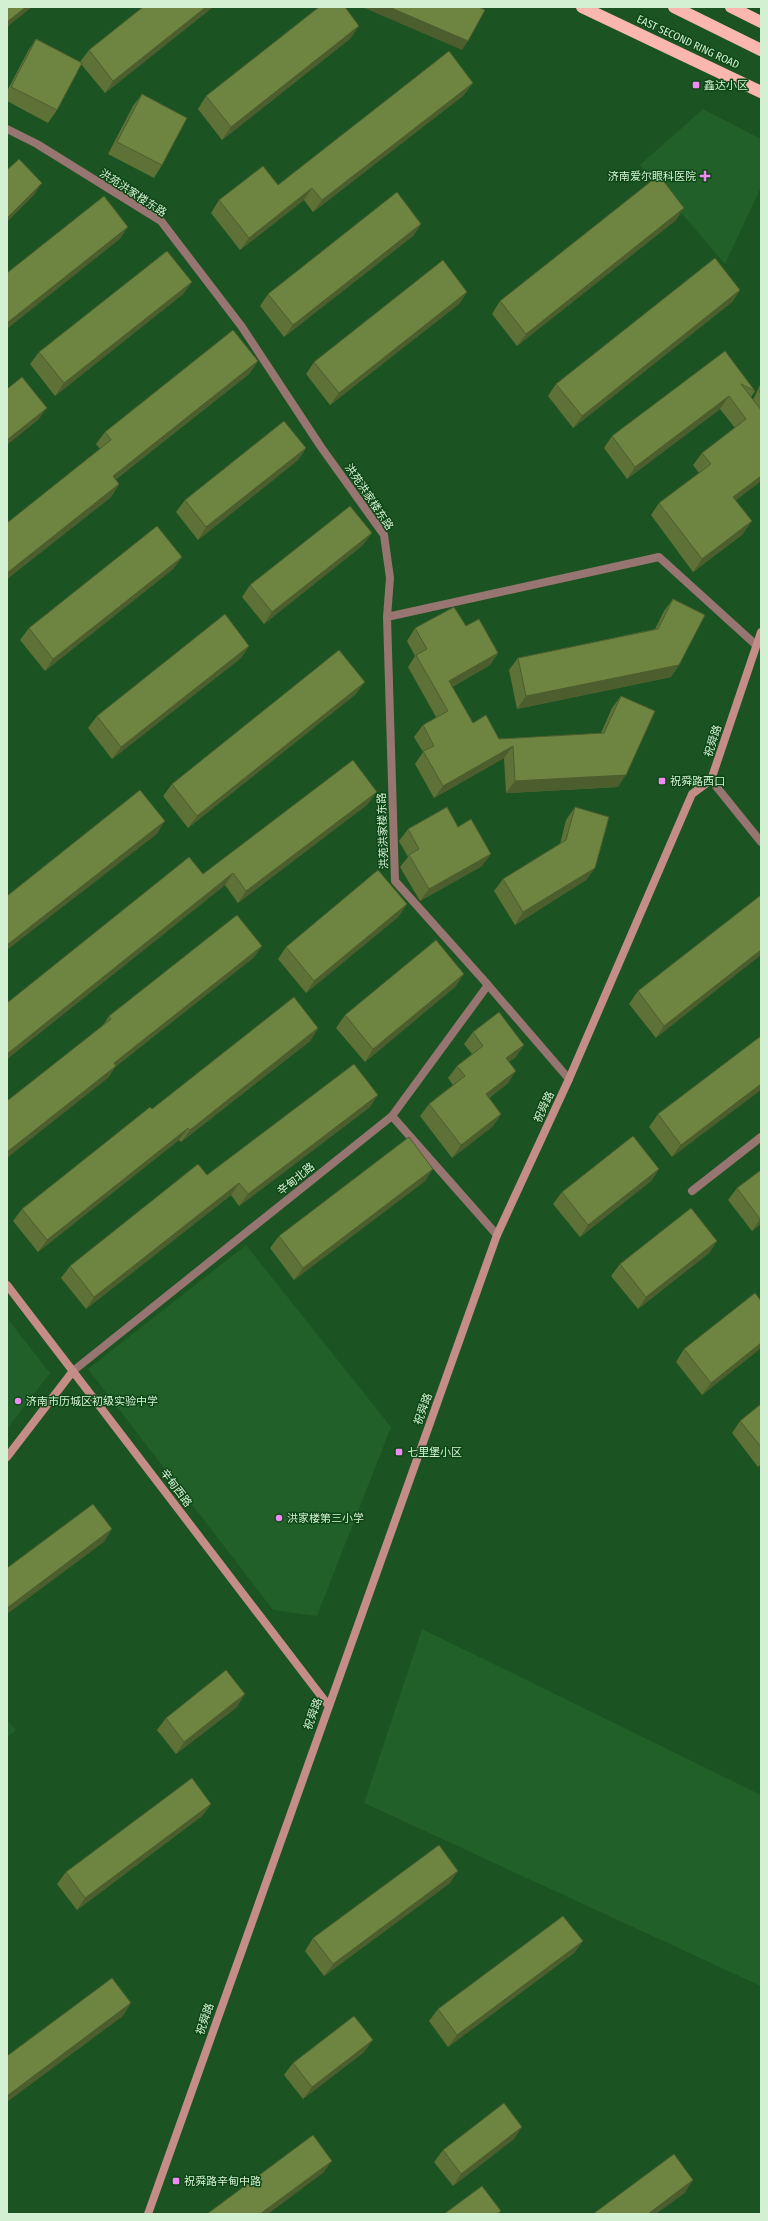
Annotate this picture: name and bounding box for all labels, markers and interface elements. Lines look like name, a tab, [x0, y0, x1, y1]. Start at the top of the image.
street label: EAST SECOND RING ROAD	[635, 13, 741, 71]
place label: 鑫达小区	[704, 79, 748, 92]
marker: 鑫达小区	[691, 80, 701, 90]
street label: 洪苑洪家楼东路	[97, 167, 169, 219]
place label: 济南爱尔眼科医院	[608, 170, 696, 183]
marker: 济南爱尔眼科医院	[699, 170, 711, 182]
street label: 洪苑洪家楼东路	[342, 461, 396, 533]
street label: 祝舜路	[702, 723, 724, 759]
place label: 祝舜路西口	[670, 775, 725, 788]
marker: 祝舜路西口	[657, 776, 667, 786]
street label: 洪苑洪家楼东路	[375, 792, 391, 870]
street label: 祝舜路	[531, 1089, 557, 1125]
street label: 辛甸北路	[275, 1160, 317, 1198]
street label: 祝舜路	[411, 1391, 435, 1427]
place label: 济南市历城区初级实验中学	[26, 1395, 158, 1408]
marker: 济南市历城区初级实验中学	[13, 1396, 23, 1406]
place label: 七里堡小区	[407, 1446, 462, 1459]
marker: 七里堡小区	[394, 1447, 404, 1457]
street label: 辛甸西路	[158, 1467, 194, 1509]
place label: 洪家楼第三小学	[287, 1512, 364, 1525]
marker: 洪家楼第三小学	[274, 1513, 284, 1523]
street label: 祝舜路	[301, 1696, 325, 1732]
street label: 祝舜路	[193, 2001, 217, 2037]
place label: 祝舜路辛甸中路	[184, 2175, 261, 2188]
marker: 祝舜路辛甸中路	[171, 2176, 181, 2186]

